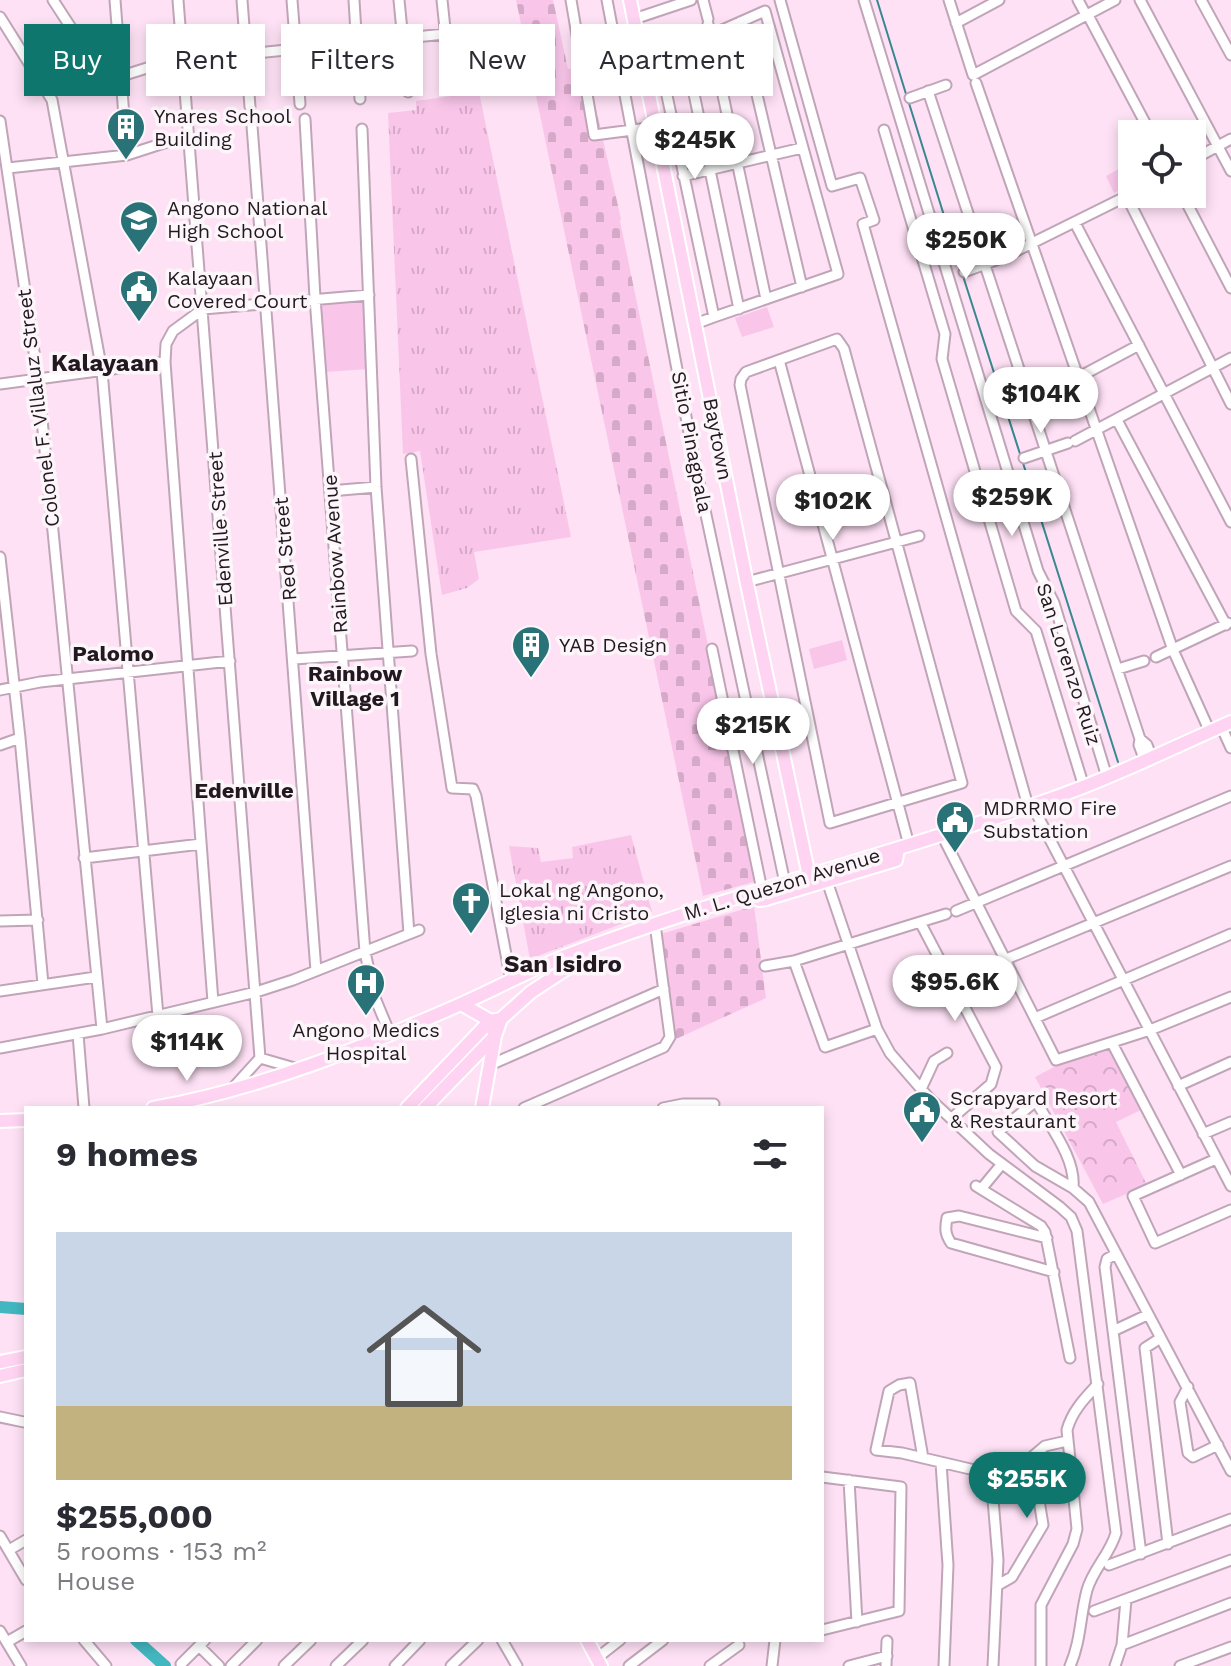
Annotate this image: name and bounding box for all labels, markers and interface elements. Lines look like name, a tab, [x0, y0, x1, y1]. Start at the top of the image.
chip: Buy	[24, 24, 130, 96]
chip: Rent	[146, 24, 265, 96]
chip: Filters	[281, 24, 423, 96]
chip: New	[439, 24, 555, 96]
chip: Apartment	[571, 24, 773, 96]
place label: Ynares School Building	[154, 104, 291, 151]
building icon: Ynares School Building	[105, 106, 147, 161]
pin: $245K	[639, 113, 751, 181]
map controls	[1118, 120, 1206, 208]
button: locate	[1118, 120, 1206, 208]
text: $245K	[654, 124, 736, 154]
place label: Angono National High School	[167, 196, 327, 243]
school or university icon: Angono National High School	[118, 199, 160, 254]
pin: $250K	[910, 213, 1022, 281]
text: $250K	[925, 224, 1007, 254]
place label: Kalayaan Covered Court	[167, 266, 308, 313]
public building icon: Kalayaan Covered Court	[118, 268, 160, 323]
street label: Colonel F. Villaluz Street	[11, 287, 64, 528]
district label: Kalayaan	[51, 349, 159, 377]
pin: $104K	[985, 367, 1097, 435]
street label: Sitio Pinagpala	[667, 369, 717, 515]
text: $104K	[1001, 378, 1081, 408]
street label: Baytown	[698, 396, 738, 482]
street label: Edenville Street	[203, 450, 237, 607]
pin: $259K	[956, 470, 1068, 538]
street label: Rainbow Avenue	[317, 474, 353, 634]
pin: $102K	[777, 474, 889, 542]
text: $259K	[971, 481, 1053, 511]
text: $102K	[794, 485, 872, 515]
street label: Red Street	[268, 496, 301, 602]
street label: San Lorenzo Ruiz	[1031, 580, 1107, 748]
building icon: YAB Design	[510, 624, 552, 679]
place label: YAB Design	[559, 633, 667, 657]
district label: Palomo	[72, 641, 154, 666]
district label: Rainbow Village 1	[308, 661, 402, 711]
pin: $215K	[697, 698, 809, 766]
text: $215K	[715, 709, 791, 739]
district label: Edenville	[194, 778, 294, 803]
place label: MDRRMO Fire Substation	[983, 796, 1117, 843]
public building icon: MDRRMO Fire Substation	[934, 799, 976, 854]
street label: M. L. Quezon Avenue	[681, 843, 883, 925]
place label: Lokal ng Angono, Iglesia ni Cristo	[499, 878, 664, 925]
church icon: Lokal ng Angono, Iglesia ni Cristo	[450, 880, 492, 935]
district label: San Isidro	[504, 950, 622, 978]
pin: $95.6K	[890, 955, 1020, 1023]
hospital icon: Angono Medics Hospital	[345, 962, 387, 1017]
text: $95.6K	[910, 966, 1000, 996]
pin: $114K	[131, 1015, 243, 1083]
place label: Angono Medics Hospital	[292, 1018, 440, 1065]
text: $114K	[150, 1026, 224, 1056]
place label: Scrapyard Resort & Restaurant	[950, 1086, 1118, 1133]
public building icon: Scrapyard Resort & Restaurant	[901, 1089, 943, 1144]
icon: filters	[748, 1132, 792, 1176]
text: 9 homes	[56, 1134, 198, 1174]
icon: home	[352, 1284, 496, 1428]
pin: $255K	[971, 1452, 1083, 1520]
text: $255K	[987, 1463, 1067, 1493]
text: $255,000	[56, 1496, 213, 1536]
text: 5 rooms · 153 m²	[56, 1536, 267, 1566]
text: House	[56, 1566, 135, 1596]

